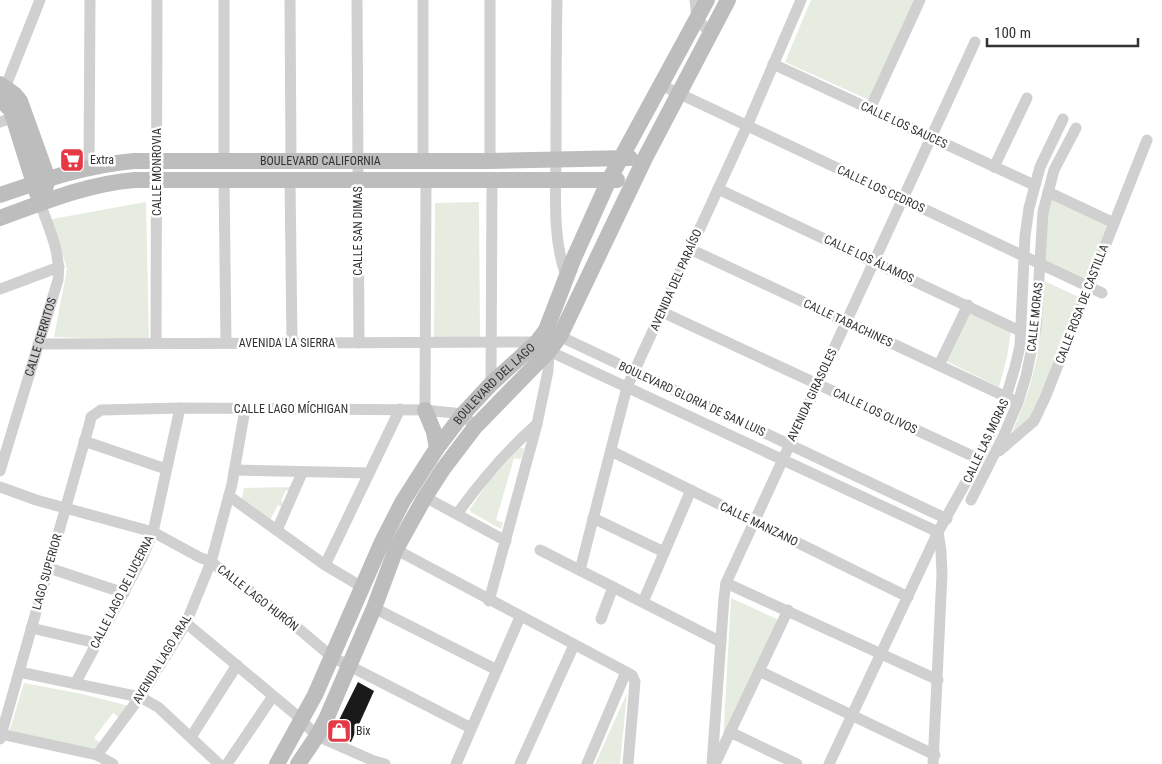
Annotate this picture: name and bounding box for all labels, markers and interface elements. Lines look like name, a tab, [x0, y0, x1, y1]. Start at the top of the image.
scale bar	[987, 15, 1138, 47]
text: 100 m	[994, 24, 1031, 42]
street label: CALLE LOS SAUCES	[858, 99, 950, 151]
street label: CALLE MONROVIA	[150, 128, 164, 216]
supermarket icon: Extra	[59, 147, 85, 173]
place label: Extra	[90, 153, 114, 167]
street label: BOULEVARD CALIFORNIA	[260, 154, 381, 168]
street label: CALLE LOS CEDROS	[835, 163, 927, 215]
street label: CALLE SAN DIMAS	[351, 186, 365, 276]
street label: AVENIDA DEL PARAÍSO	[646, 227, 705, 333]
street label: CALLE LOS ÁLAMOS	[822, 231, 917, 286]
street label: CALLE ROSA DE CASTILLA	[1053, 242, 1111, 366]
street label: CALLE MORAS	[1024, 282, 1046, 352]
street label: CALLE CERRITOS	[22, 296, 59, 378]
street label: CALLE TABACHINES	[801, 296, 895, 350]
street label: AVENIDA LA SIERRA	[239, 336, 335, 350]
street label: BOULEVARD DEL LAGO	[450, 340, 538, 427]
street label: AVENIDA GIRASOLES	[784, 346, 840, 444]
street label: BOULEVARD GLORIA DE SAN LUIS	[616, 359, 768, 439]
street label: CALLE LOS OLIVOS	[831, 385, 919, 437]
street label: CALLE LAS MORAS	[960, 397, 1012, 485]
street label: CALLE LAGO MÍCHIGAN	[234, 401, 348, 416]
street label: CALLE MANZANO	[718, 499, 800, 549]
street label: LAGO SUPERIOR	[29, 532, 65, 612]
street label: CALLE LAGO DE LUCERNA	[87, 533, 157, 651]
street label: CALLE LAGO HURÓN	[215, 561, 302, 634]
street label: AVENIDA LAGO ARAL	[130, 612, 194, 706]
shop icon: Bix	[326, 718, 352, 744]
place label: Bix	[356, 724, 371, 738]

